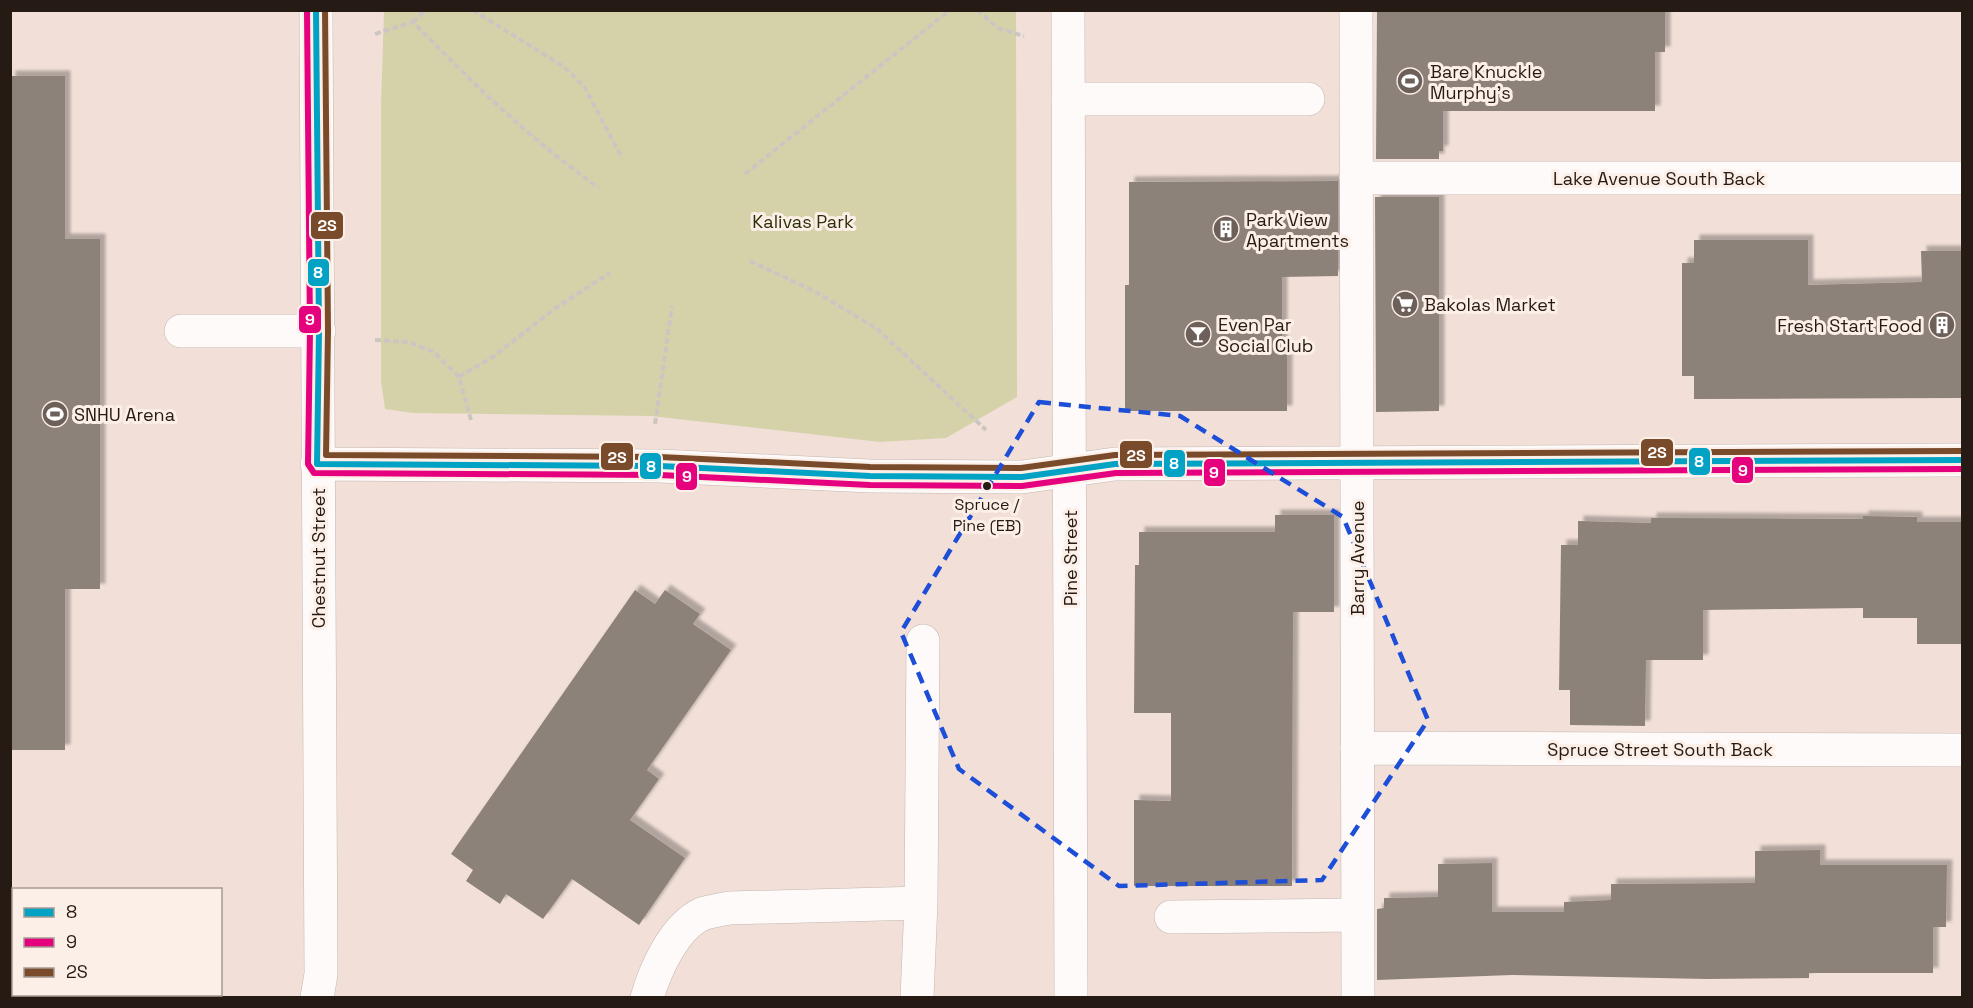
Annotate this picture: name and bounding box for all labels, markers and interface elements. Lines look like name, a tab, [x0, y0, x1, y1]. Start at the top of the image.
place label: Bare Knuckle Murphy's	[1430, 60, 1542, 104]
sports icon: Bare Knuckle Murphy's	[1395, 66, 1425, 96]
street label: Lake Avenue South Back	[1553, 167, 1765, 190]
place label: Park View Apartments	[1246, 208, 1349, 252]
park label: Kalivas Park	[752, 210, 854, 233]
line badge: 2S	[310, 211, 344, 240]
building icon: Park View Apartments	[1211, 214, 1241, 244]
text: 2S	[317, 215, 337, 236]
line badge: 8	[307, 258, 330, 287]
text: 8	[313, 262, 323, 283]
supermarket icon: Bakolas Market	[1390, 289, 1420, 319]
place label: Bakolas Market	[1424, 293, 1556, 316]
line badge: 9	[298, 305, 322, 334]
text: 9	[305, 309, 315, 330]
building icon: Fresh Start Food	[1927, 310, 1957, 340]
place label: Even Par Social Club	[1218, 313, 1313, 357]
place label: Fresh Start Food	[1777, 314, 1922, 337]
bar icon: Even Par Social Club	[1183, 319, 1213, 349]
sports icon: SNHU Arena	[40, 399, 70, 429]
place label: SNHU Arena	[74, 403, 175, 426]
line badge: 2S	[1640, 438, 1674, 467]
line badge: 2S	[1119, 440, 1153, 469]
line badge: 2S	[600, 442, 634, 471]
text: 2S	[1647, 442, 1667, 463]
text: 2S	[1126, 445, 1146, 466]
text: 2S	[607, 447, 627, 468]
line badge: 8	[1688, 447, 1711, 476]
line badge: 8	[1163, 449, 1186, 478]
text: 8	[1694, 451, 1704, 472]
line badge: 8	[639, 452, 662, 480]
text: 8	[1169, 453, 1179, 474]
text: 8	[646, 456, 656, 477]
line badge: 9	[1731, 456, 1754, 484]
line badge: 9	[1203, 458, 1226, 487]
text: 9	[1738, 460, 1748, 481]
line badge: 9	[675, 462, 698, 491]
text: 9	[1209, 462, 1219, 483]
text: 9	[682, 466, 692, 487]
marker: Spruce / Pine (EB)	[981, 480, 993, 492]
street label: Chestnut Street	[307, 488, 330, 628]
place label: Spruce / Pine (EB)	[953, 494, 1021, 536]
street label: Barry Avenue	[1346, 501, 1369, 615]
street label: Pine Street	[1059, 510, 1082, 606]
street label: Spruce Street South Back	[1547, 738, 1773, 761]
legend	[12, 888, 222, 996]
text: 8	[66, 900, 77, 923]
text: 9	[66, 930, 77, 953]
text: 2S	[66, 960, 88, 983]

